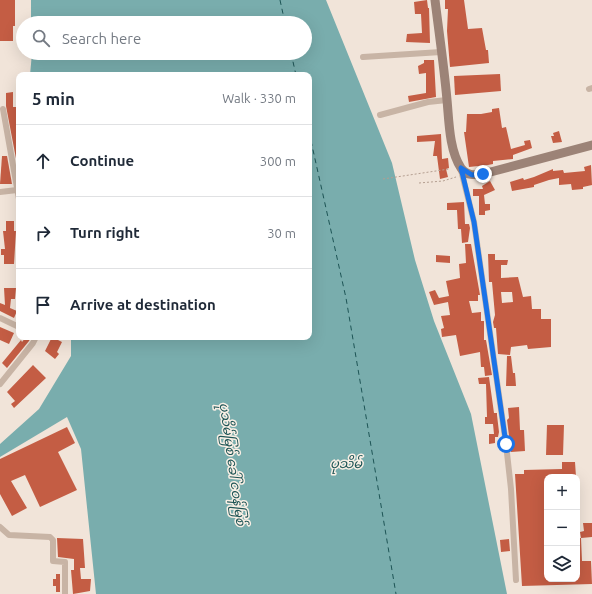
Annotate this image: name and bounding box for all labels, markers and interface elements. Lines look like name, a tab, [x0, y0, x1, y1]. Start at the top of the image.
search box	[16, 16, 312, 60]
icon: search	[30, 27, 52, 49]
text: Search here	[62, 30, 141, 47]
text: 5 min	[32, 89, 75, 108]
text: Walk · 330 m	[222, 91, 296, 105]
icon: ahead	[32, 150, 54, 172]
text: Continue	[70, 152, 134, 169]
text: 300 m	[260, 154, 296, 168]
route end	[474, 165, 492, 183]
icon: right	[32, 222, 54, 244]
text: Turn right	[70, 224, 140, 241]
text: 30 m	[267, 226, 296, 240]
icon: arrive	[32, 294, 54, 316]
text: Arrive at destination	[70, 296, 216, 313]
water label: ပုသိမ်မြစ် ခေါ် ငဝန်မြစ်	[212, 401, 251, 529]
route start	[497, 435, 515, 453]
water label: ပုသိမ်	[330, 454, 364, 475]
map controls	[544, 474, 580, 582]
button: +	[544, 474, 580, 510]
button: −	[544, 510, 580, 546]
button: layers	[544, 546, 580, 582]

